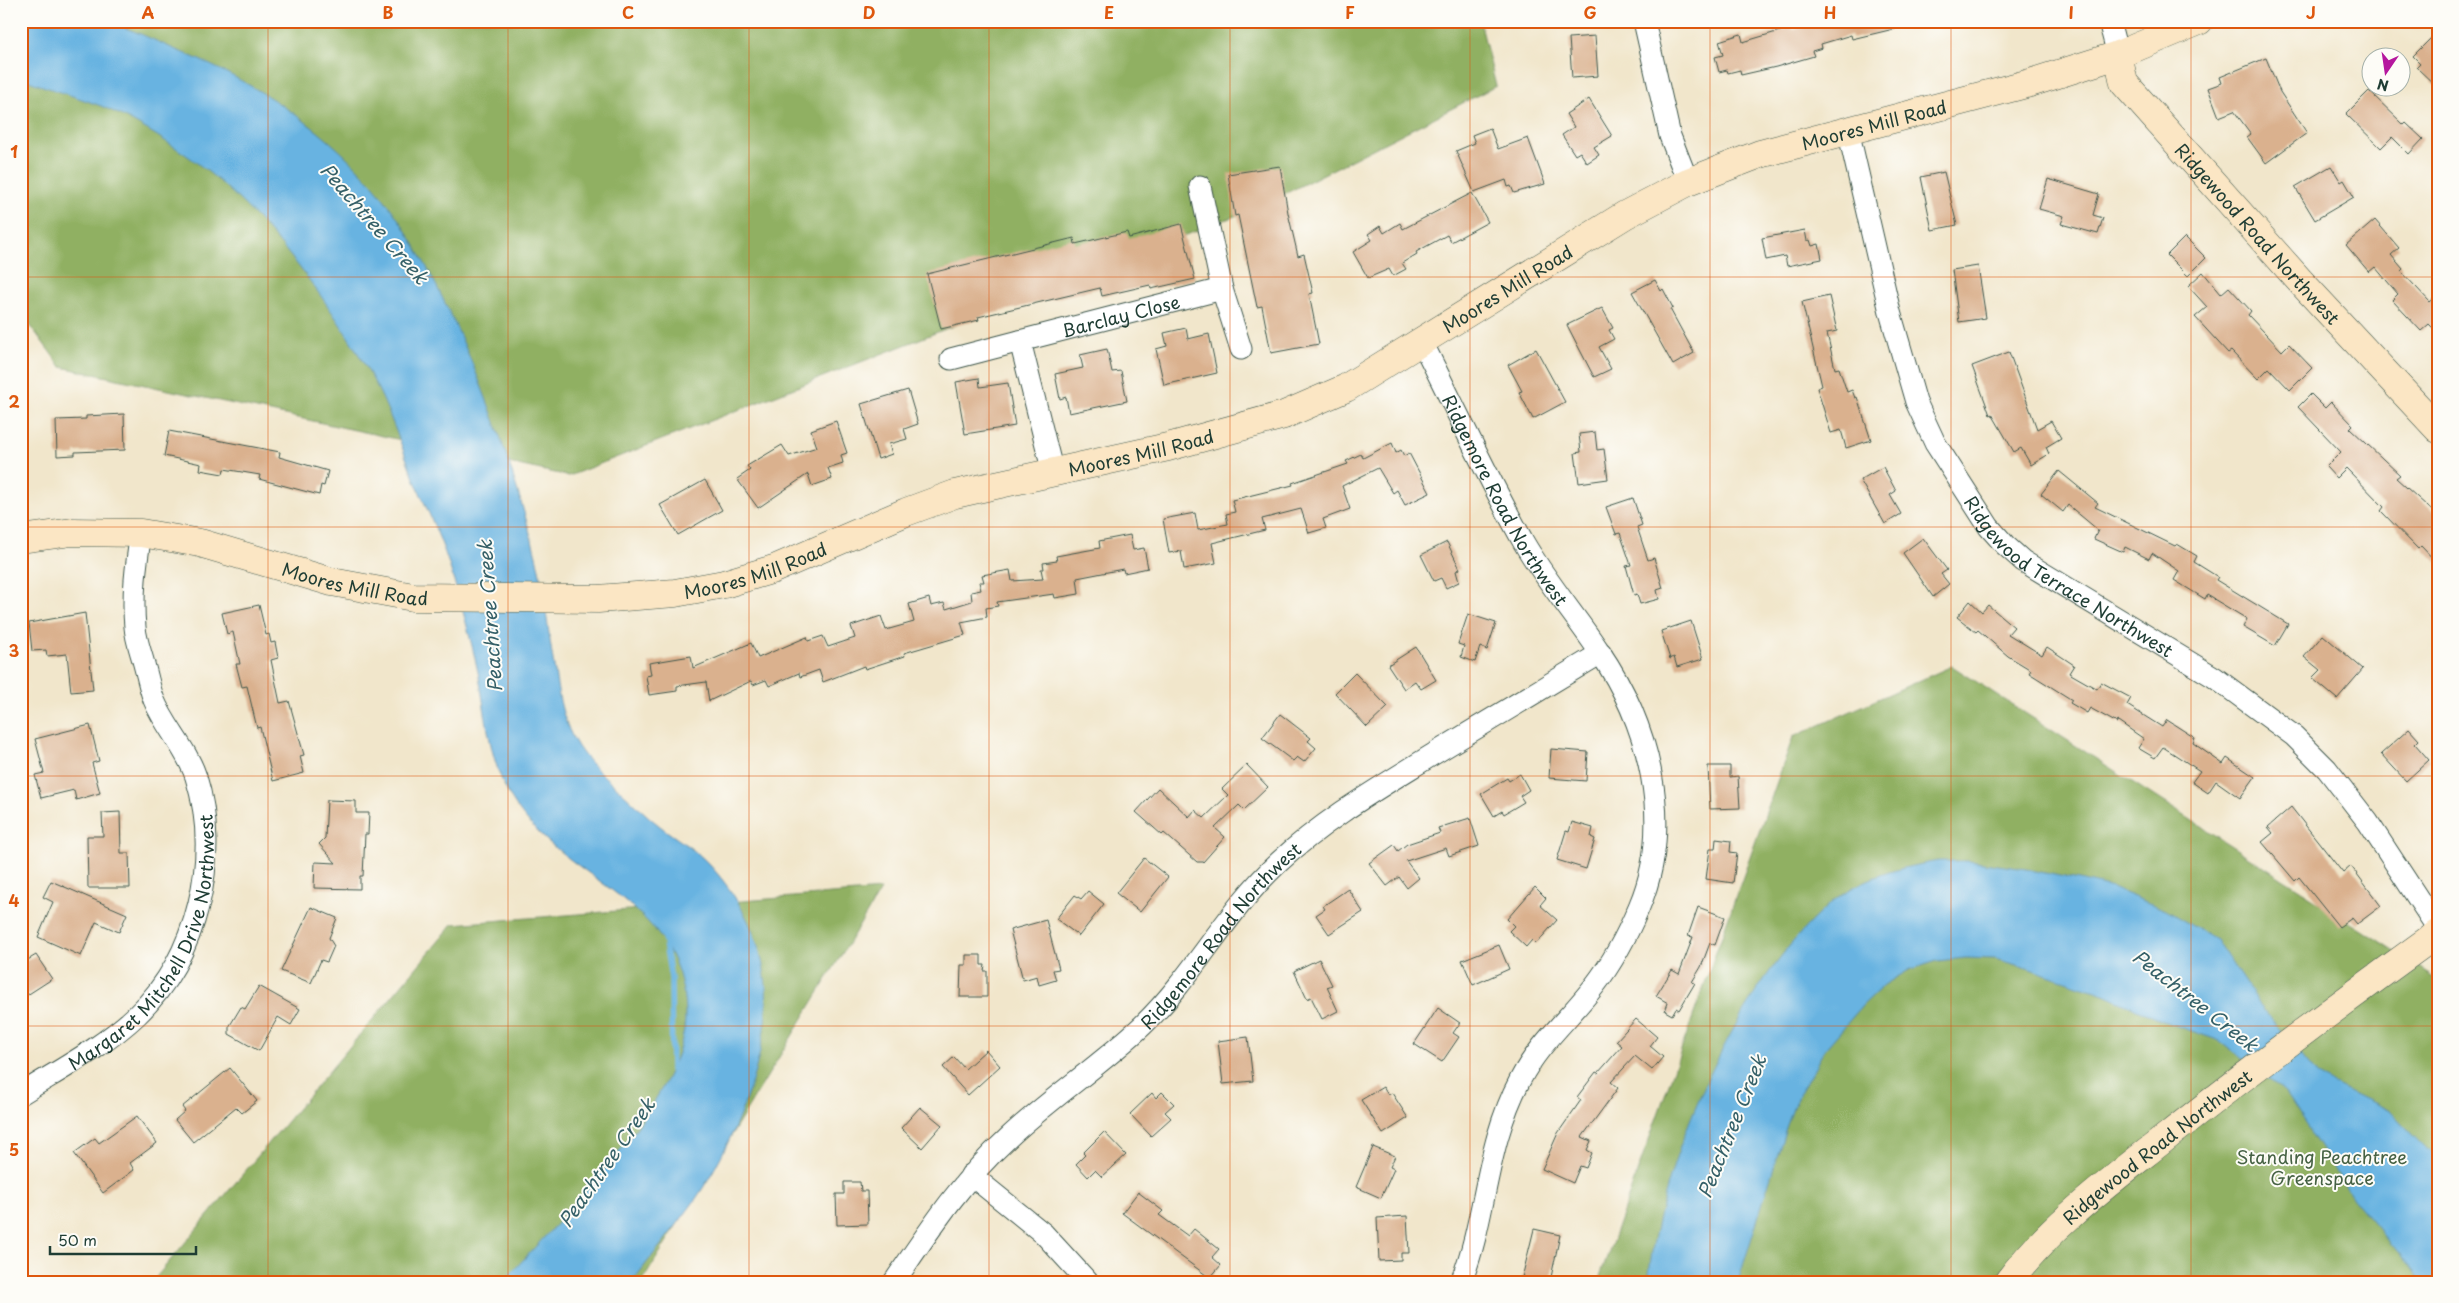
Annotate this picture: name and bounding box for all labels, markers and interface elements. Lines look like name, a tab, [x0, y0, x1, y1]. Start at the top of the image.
text: A	[142, 0, 155, 24]
text: B	[383, 0, 394, 24]
text: C	[622, 0, 634, 24]
text: D	[863, 0, 875, 24]
text: E	[1104, 0, 1114, 24]
text: F	[1345, 0, 1355, 24]
text: G	[1583, 0, 1597, 24]
text: H	[1824, 0, 1836, 24]
text: I	[2068, 0, 2074, 24]
text: J	[2306, 0, 2316, 24]
north arrow	[2362, 48, 2412, 98]
text: N	[2375, 74, 2391, 97]
street label: Moores Mill Road	[1798, 92, 1949, 156]
street label: Ridgewood Road Northwest	[2169, 136, 2347, 330]
text: 1	[10, 139, 18, 163]
water label: Peachtree Creek	[314, 156, 436, 291]
street label: Moores Mill Road	[1436, 238, 1577, 339]
street label: Barclay Close	[1059, 287, 1183, 343]
text: 2	[8, 389, 20, 413]
street label: Ridgemore Road Northwest	[1436, 390, 1575, 611]
street label: Moores Mill Road	[1065, 422, 1217, 482]
street label: Ridgewood Terrace Northwest	[1959, 490, 2179, 663]
street label: Moores Mill Road	[681, 534, 831, 605]
water label: Peachtree Creek	[470, 538, 508, 693]
street label: Moores Mill Road	[279, 554, 428, 611]
text: 3	[9, 638, 19, 662]
street label: Margaret Mitchell Drive Northwest	[62, 813, 220, 1076]
street label: Ridgemore Road Northwest	[1133, 835, 1306, 1035]
text: 4	[9, 888, 20, 912]
water label: Peachtree Creek	[2127, 942, 2266, 1059]
water label: Peachtree Creek	[1689, 1049, 1773, 1202]
street label: Ridgewood Road Northwest	[2056, 1062, 2257, 1230]
water label: Peachtree Creek	[551, 1090, 662, 1232]
text: 5	[9, 1137, 19, 1161]
park label: Standing Peachtree Greenspace	[2237, 1143, 2407, 1191]
scale bar	[50, 1223, 196, 1255]
text: 50 m	[58, 1228, 97, 1251]

